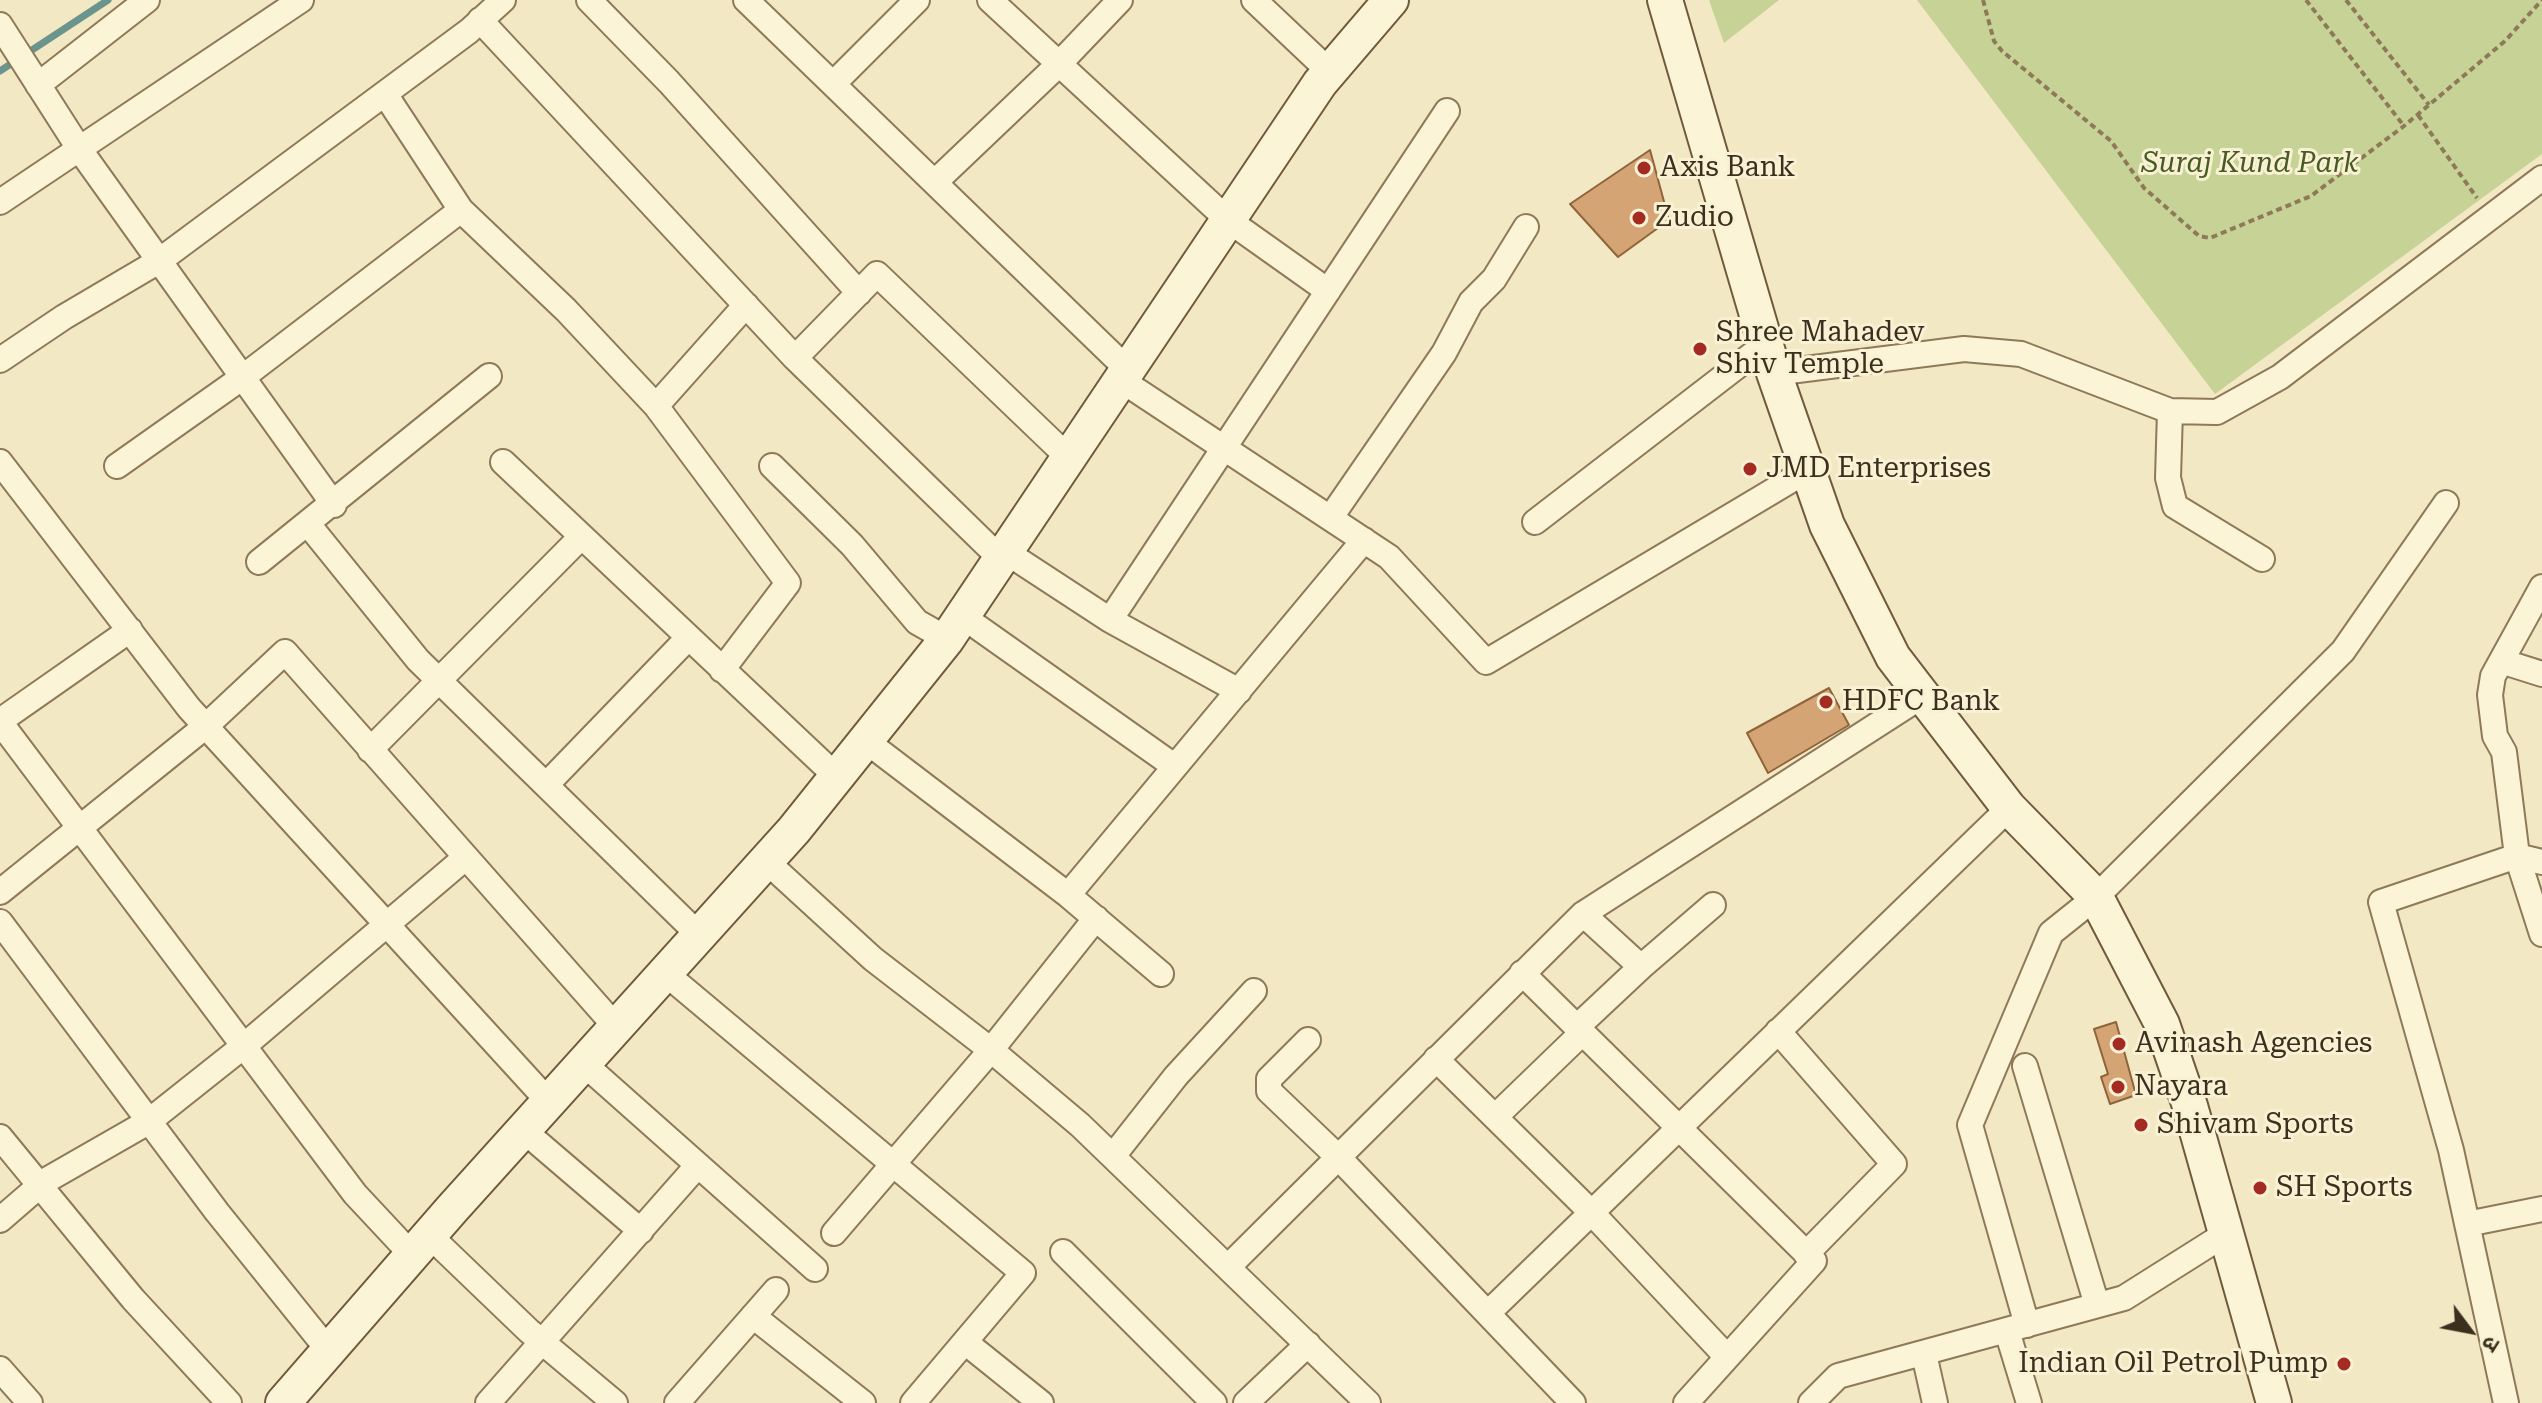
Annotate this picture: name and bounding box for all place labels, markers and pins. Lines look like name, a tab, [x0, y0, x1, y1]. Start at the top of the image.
place label: Axis Bank	[1660, 151, 1795, 185]
marker: Axis Bank	[1635, 159, 1653, 177]
place label: Zudio	[1655, 201, 1734, 235]
marker: Zudio	[1630, 209, 1648, 227]
place label: Shree Mahadev Shiv Temple	[1716, 316, 1925, 382]
marker: Shree Mahadev Shiv Temple	[1691, 340, 1709, 358]
place label: JMD Enterprises	[1766, 452, 1991, 486]
marker: JMD Enterprises	[1741, 460, 1759, 478]
place label: HDFC Bank	[1842, 685, 2000, 719]
marker: HDFC Bank	[1817, 693, 1835, 711]
place label: Avinash Agencies	[2135, 1027, 2372, 1061]
marker: Avinash Agencies	[2110, 1035, 2128, 1053]
place label: Nayara	[2134, 1070, 2228, 1104]
marker: Nayara	[2109, 1078, 2127, 1096]
place label: Shivam Sports	[2157, 1108, 2354, 1142]
marker: Shivam Sports	[2132, 1116, 2150, 1134]
place label: SH Sports	[2276, 1171, 2412, 1205]
marker: SH Sports	[2251, 1179, 2269, 1197]
place label: Indian Oil Petrol Pump	[2018, 1347, 2328, 1381]
marker: Indian Oil Petrol Pump	[2335, 1355, 2353, 1373]

